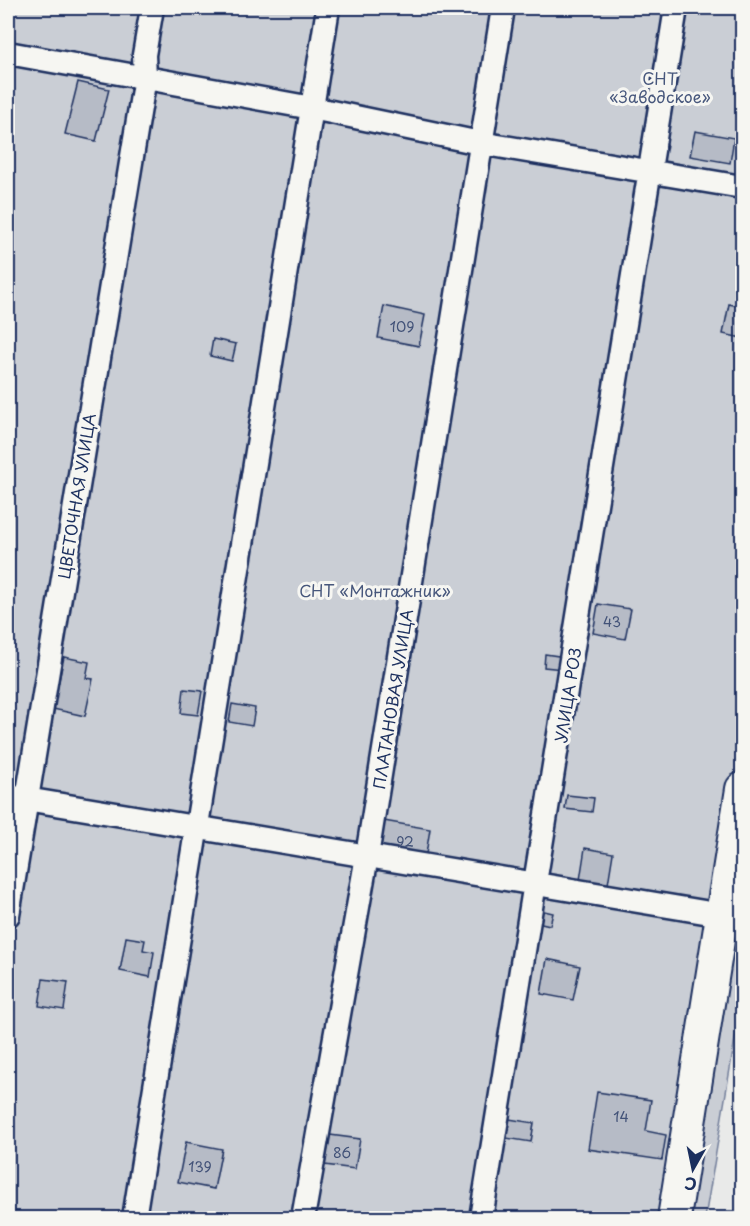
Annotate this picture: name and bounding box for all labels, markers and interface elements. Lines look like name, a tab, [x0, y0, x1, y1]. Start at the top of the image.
park label: СНТ «Заводское»	[609, 66, 711, 108]
house number: 109	[390, 316, 414, 337]
street label: ЦВЕТОЧНАЯ УЛИЦА	[51, 411, 101, 581]
park label: СНТ «Монтажник»	[299, 578, 451, 602]
street label: ПЛАТАНОВАЯ УЛИЦА	[366, 607, 418, 791]
house number: 43	[603, 611, 621, 632]
street label: УЛИЦА РОЗ	[548, 646, 586, 744]
house number: 92	[396, 831, 414, 852]
house number: 14	[613, 1106, 629, 1127]
north arrow	[663, 1139, 723, 1199]
house number: 86	[333, 1142, 351, 1163]
house number: 139	[188, 1156, 212, 1177]
text: С	[683, 1172, 698, 1198]

